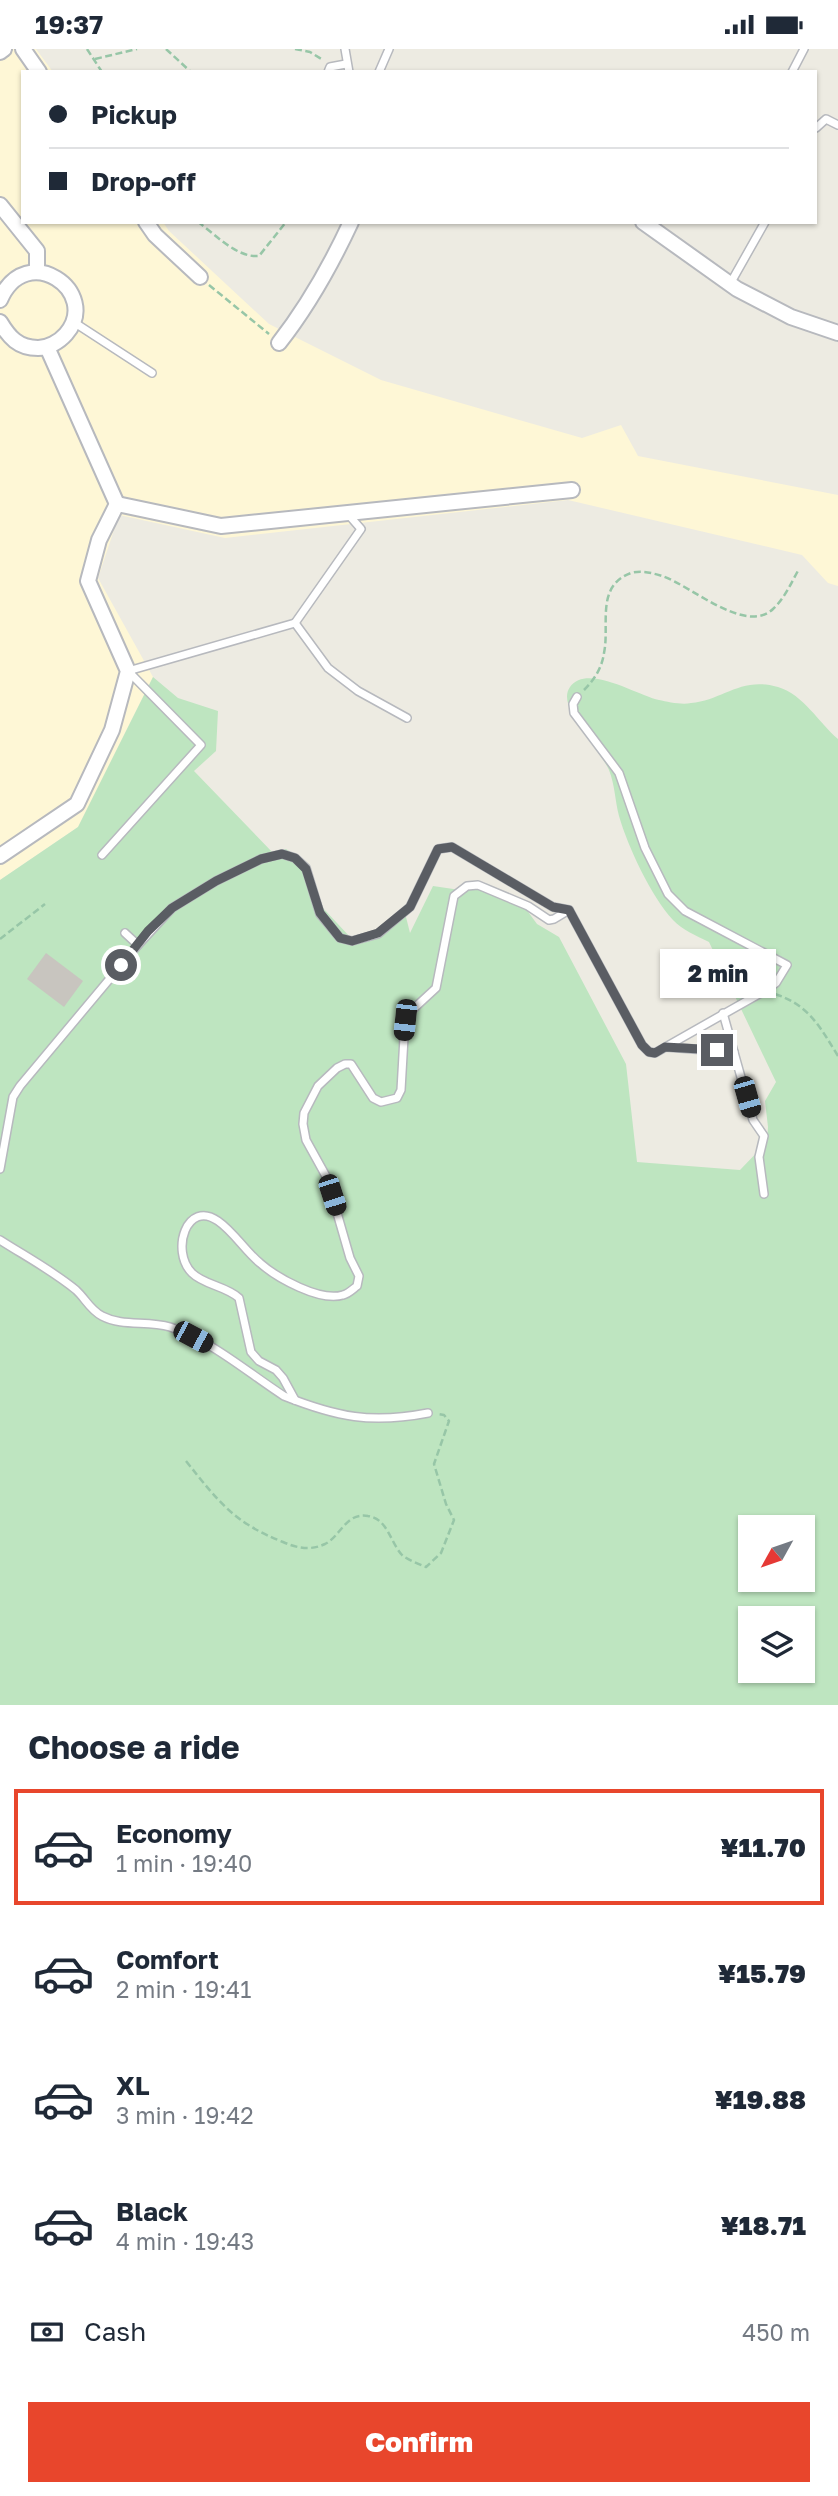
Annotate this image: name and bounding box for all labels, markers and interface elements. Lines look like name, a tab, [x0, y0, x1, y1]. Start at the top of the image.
text: 19:37	[35, 9, 103, 40]
text: Pickup	[91, 99, 177, 130]
text: Drop-off	[91, 166, 196, 197]
route start	[105, 949, 137, 981]
callout: 2 min	[659, 949, 775, 997]
text: 2 min	[688, 959, 748, 987]
car	[393, 998, 418, 1042]
route end	[701, 1034, 733, 1066]
car	[732, 1074, 763, 1120]
car	[316, 1172, 349, 1218]
car	[170, 1318, 217, 1356]
north arrow	[738, 1515, 816, 1593]
map controls	[738, 1515, 815, 1683]
button: layers	[738, 1606, 815, 1683]
text: Choose a ride	[28, 1728, 240, 1766]
icon: car	[32, 1816, 95, 1879]
text: Economy	[116, 1818, 232, 1849]
text: ¥11.70	[720, 1832, 806, 1863]
text: 1 min · 19:40	[116, 1849, 252, 1877]
icon: car	[32, 1942, 95, 2005]
text: Comfort	[116, 1944, 219, 1975]
text: ¥15.79	[718, 1958, 806, 1989]
text: 2 min · 19:41	[116, 1975, 251, 2003]
icon: car	[32, 2068, 95, 2131]
text: XL	[116, 2070, 150, 2101]
text: ¥19.88	[714, 2084, 806, 2115]
text: 3 min · 19:42	[116, 2101, 254, 2129]
icon: car	[32, 2194, 95, 2257]
text: Black	[116, 2196, 188, 2227]
text: ¥18.71	[720, 2210, 806, 2241]
text: 4 min · 19:43	[116, 2227, 254, 2255]
icon: cash	[28, 2313, 66, 2351]
text: Cash	[84, 2316, 146, 2347]
text: 450 m	[742, 2318, 810, 2346]
button: Confirm	[28, 2402, 810, 2482]

